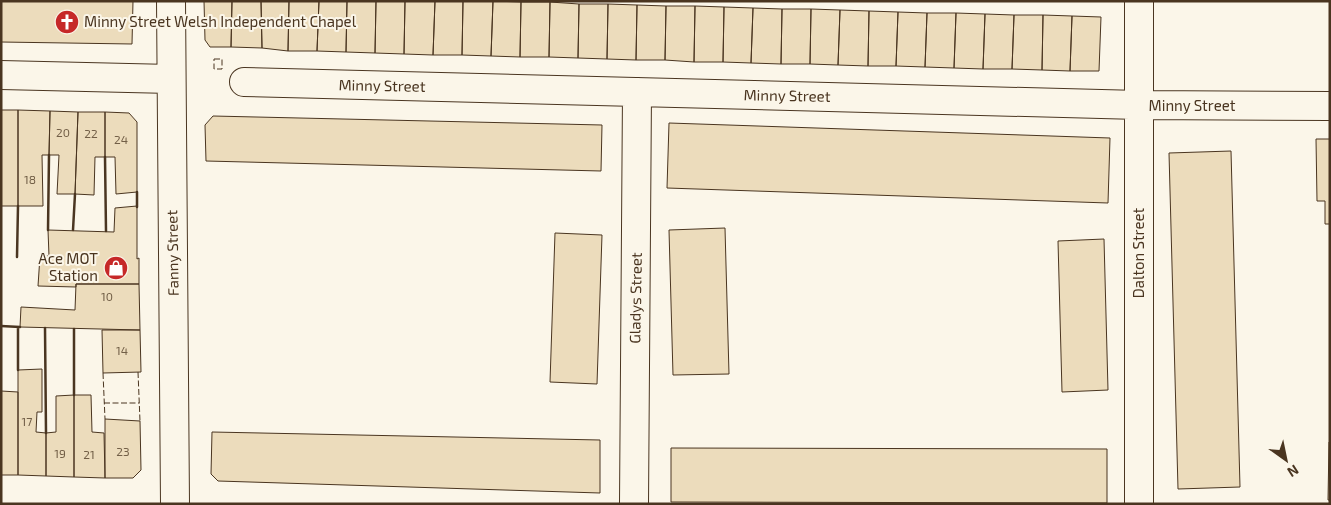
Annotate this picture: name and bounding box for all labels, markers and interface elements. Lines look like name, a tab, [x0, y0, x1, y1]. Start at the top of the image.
church icon: Minny Street Welsh Independent Chapel	[54, 9, 80, 35]
place label: Minny Street Welsh Independent Chapel	[84, 12, 357, 30]
street label: Minny Street	[338, 75, 426, 95]
street label: Minny Street	[743, 85, 831, 105]
street label: Minny Street	[1149, 96, 1236, 114]
house number: 20	[56, 125, 70, 139]
house number: 22	[84, 126, 98, 140]
house number: 24	[114, 132, 128, 146]
house number: 18	[24, 172, 36, 186]
street label: Dalton Street	[1129, 207, 1147, 298]
street label: Fanny Street	[162, 210, 182, 296]
place label: Ace MOT Station	[38, 249, 98, 284]
street label: Gladys Street	[625, 252, 645, 344]
shop icon: Ace MOT Station	[103, 255, 129, 281]
house number: 10	[101, 289, 113, 303]
house number: 14	[116, 343, 128, 357]
house number: 17	[22, 414, 32, 428]
north arrow	[1261, 435, 1311, 485]
house number: 23	[116, 444, 130, 458]
house number: 19	[54, 446, 66, 460]
house number: 21	[83, 447, 95, 461]
text: N	[1284, 461, 1302, 481]

